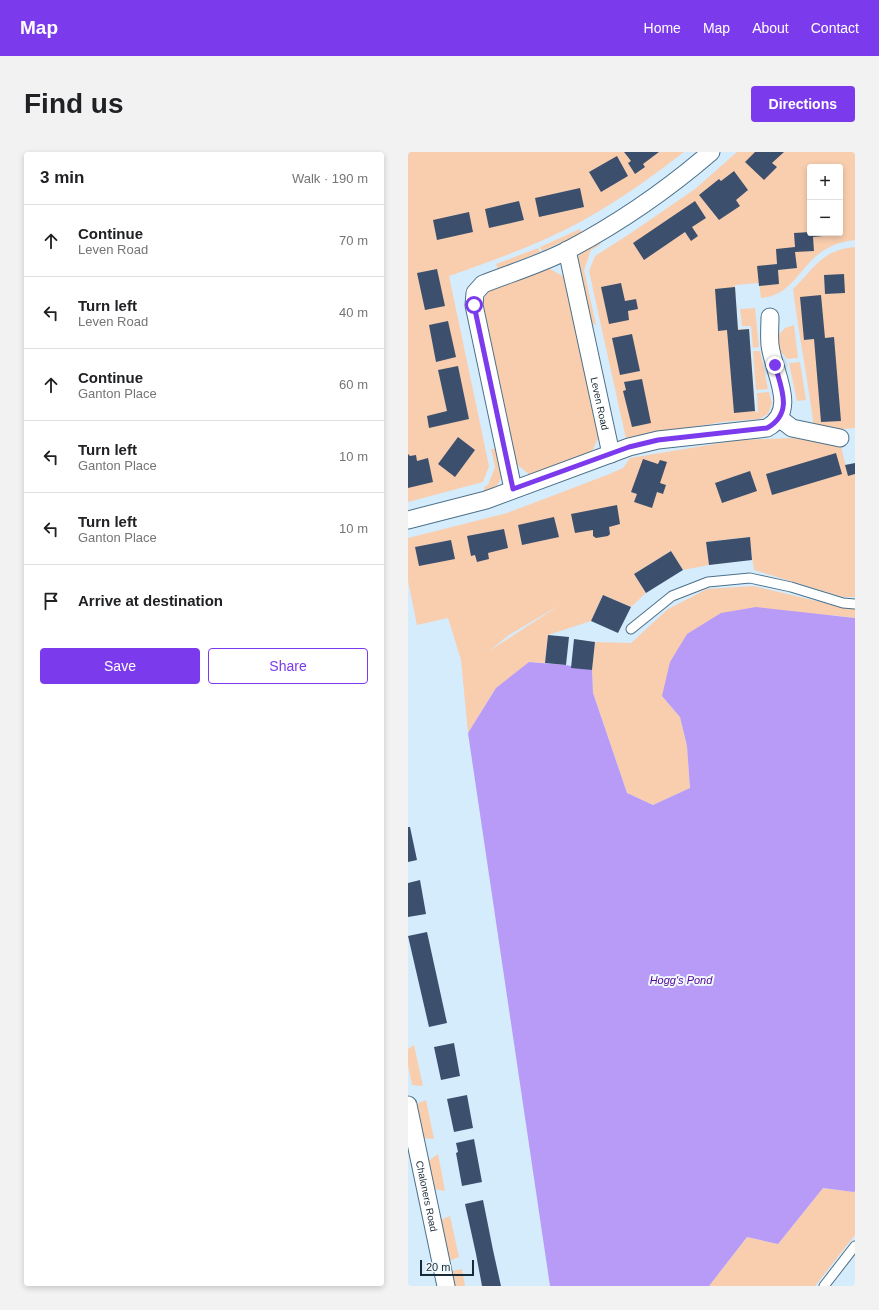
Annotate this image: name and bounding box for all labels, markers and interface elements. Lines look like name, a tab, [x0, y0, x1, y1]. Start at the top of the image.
text: Map	[20, 17, 58, 38]
text: Home	[644, 20, 681, 36]
text: Map	[703, 20, 730, 36]
text: About	[752, 20, 789, 36]
text: Contact	[811, 20, 859, 36]
button: Directions	[751, 86, 855, 122]
text: Find us	[24, 88, 124, 119]
map controls	[807, 164, 843, 236]
button: +	[807, 164, 843, 200]
text: 3 min	[40, 168, 84, 187]
text: Walk · 190 m	[292, 171, 368, 186]
button: −	[807, 200, 843, 236]
text: Continue	[78, 225, 143, 242]
icon: ahead	[40, 230, 62, 252]
text: 70 m	[339, 233, 368, 248]
text: Leven Road	[78, 242, 148, 257]
route start	[465, 296, 483, 314]
text: Turn left	[78, 297, 137, 314]
icon: left	[40, 302, 62, 324]
text: 40 m	[339, 305, 368, 320]
text: Leven Road	[78, 314, 148, 329]
route end	[766, 356, 784, 374]
text: Continue	[78, 369, 143, 386]
icon: ahead	[40, 374, 62, 396]
street label: Leven Road	[589, 376, 611, 431]
text: 60 m	[339, 377, 368, 392]
text: Ganton Place	[78, 386, 157, 401]
text: Turn left	[78, 441, 137, 458]
icon: left	[40, 446, 62, 468]
text: 10 m	[339, 449, 368, 464]
text: Ganton Place	[78, 458, 157, 473]
text: Turn left	[78, 513, 137, 530]
icon: left	[40, 518, 62, 540]
text: 10 m	[339, 521, 368, 536]
text: Ganton Place	[78, 530, 157, 545]
icon: arrive	[40, 590, 62, 612]
text: Arrive at destination	[78, 592, 223, 609]
button: Save	[40, 648, 200, 684]
button: Share	[208, 648, 368, 684]
water label: Hogg's Pond	[650, 974, 713, 986]
street label: Chaloners Road	[414, 1160, 439, 1233]
scale bar	[420, 1258, 474, 1277]
text: 20 m	[426, 1261, 450, 1273]

